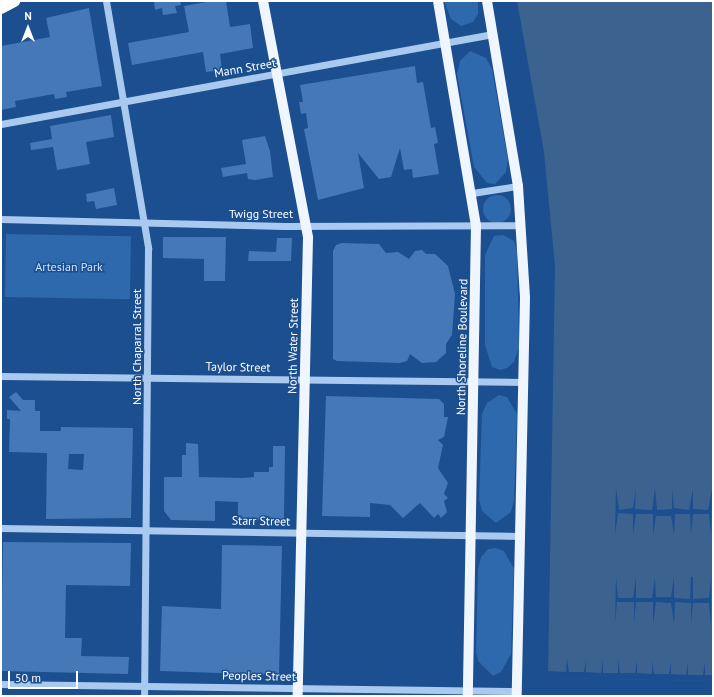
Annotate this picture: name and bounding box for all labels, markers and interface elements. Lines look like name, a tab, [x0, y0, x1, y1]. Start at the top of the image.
north arrow	[8, 8, 48, 48]
text: N	[24, 9, 32, 23]
street label: Mann Street	[213, 55, 277, 81]
street label: Twigg Street	[229, 207, 293, 221]
park label: Artesian Park	[35, 260, 103, 274]
street label: North Shoreline Boulevard	[454, 279, 470, 415]
street label: North Chaparral Street	[130, 289, 144, 405]
street label: North Water Street	[285, 298, 301, 394]
street label: Taylor Street	[205, 359, 271, 375]
street label: Starr Street	[232, 513, 290, 529]
scale bar	[10, 663, 80, 689]
street label: Peoples Street	[222, 668, 296, 684]
text: 50 m	[15, 670, 41, 685]

